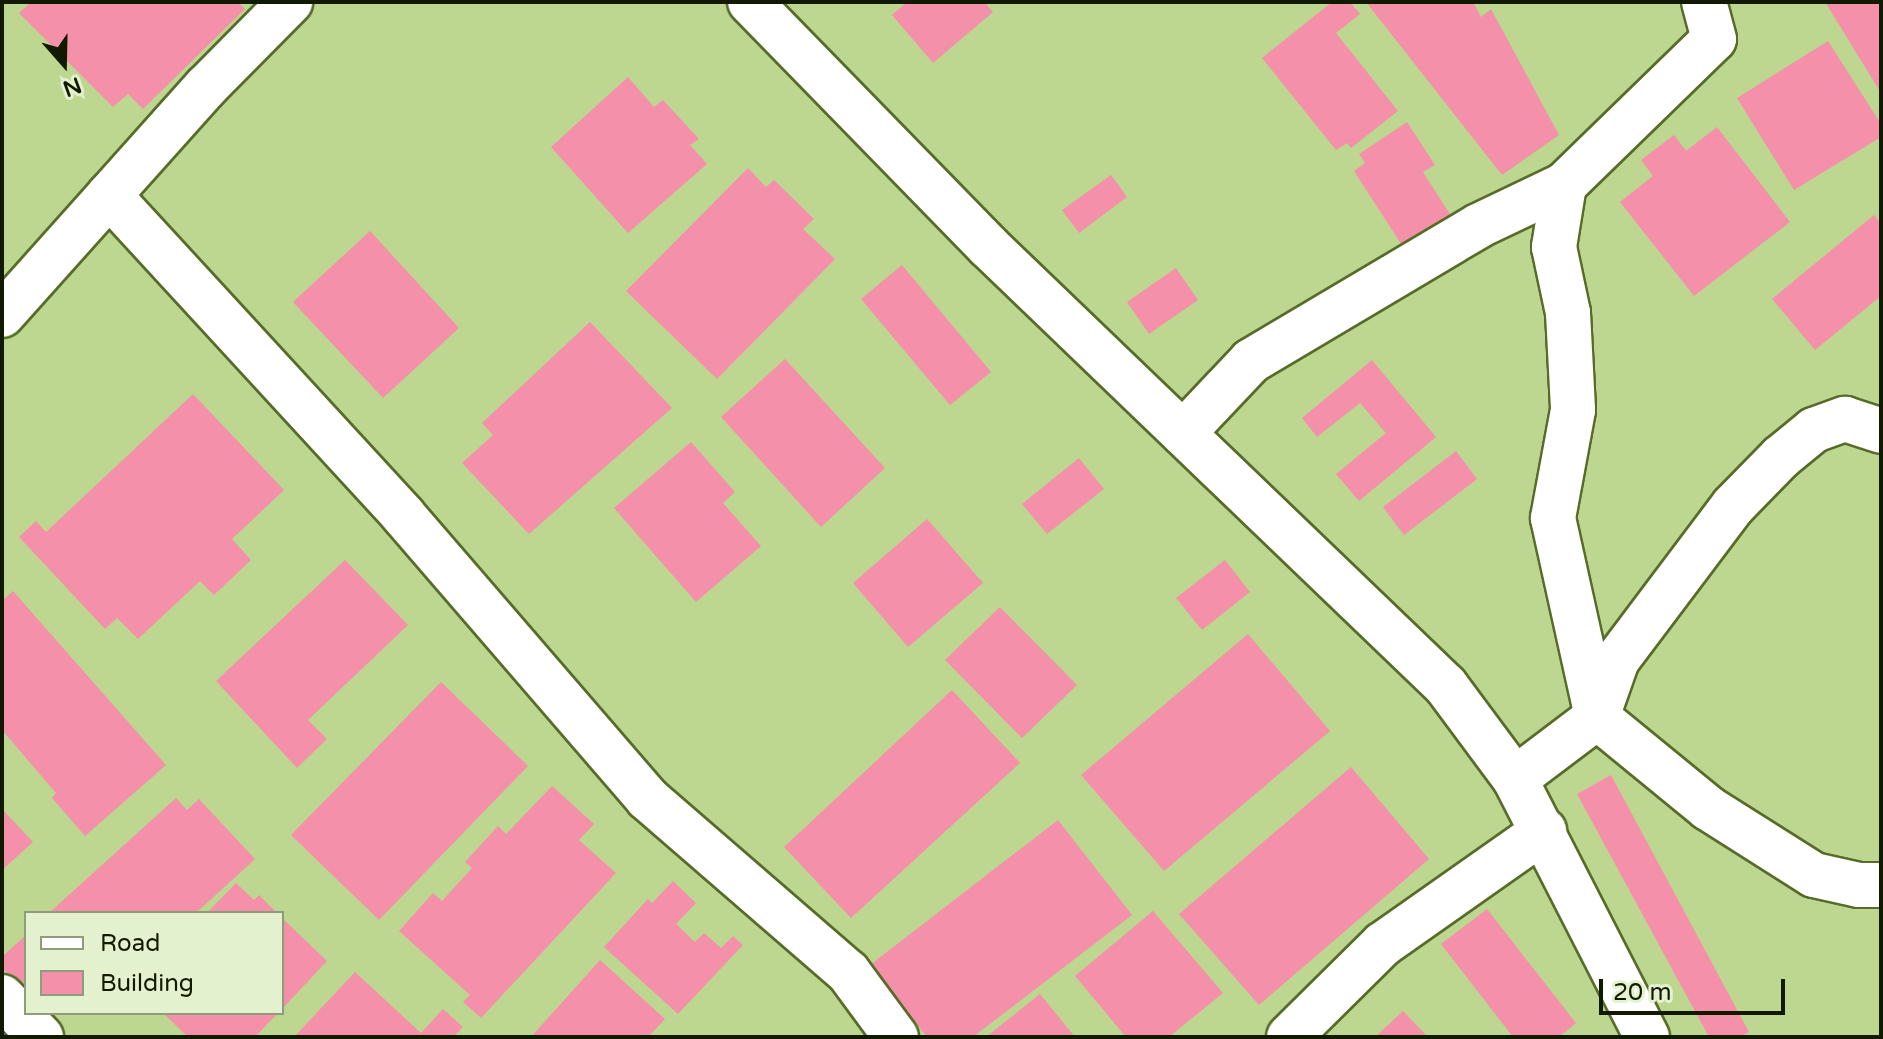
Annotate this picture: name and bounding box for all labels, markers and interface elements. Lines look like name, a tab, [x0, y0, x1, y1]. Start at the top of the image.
north arrow	[24, 24, 104, 104]
text: N	[59, 71, 85, 102]
legend	[24, 911, 284, 1015]
text: Road	[100, 929, 160, 958]
scale bar	[1603, 963, 1789, 1013]
text: Building	[100, 969, 194, 998]
text: 20 m	[1613, 978, 1671, 1007]

